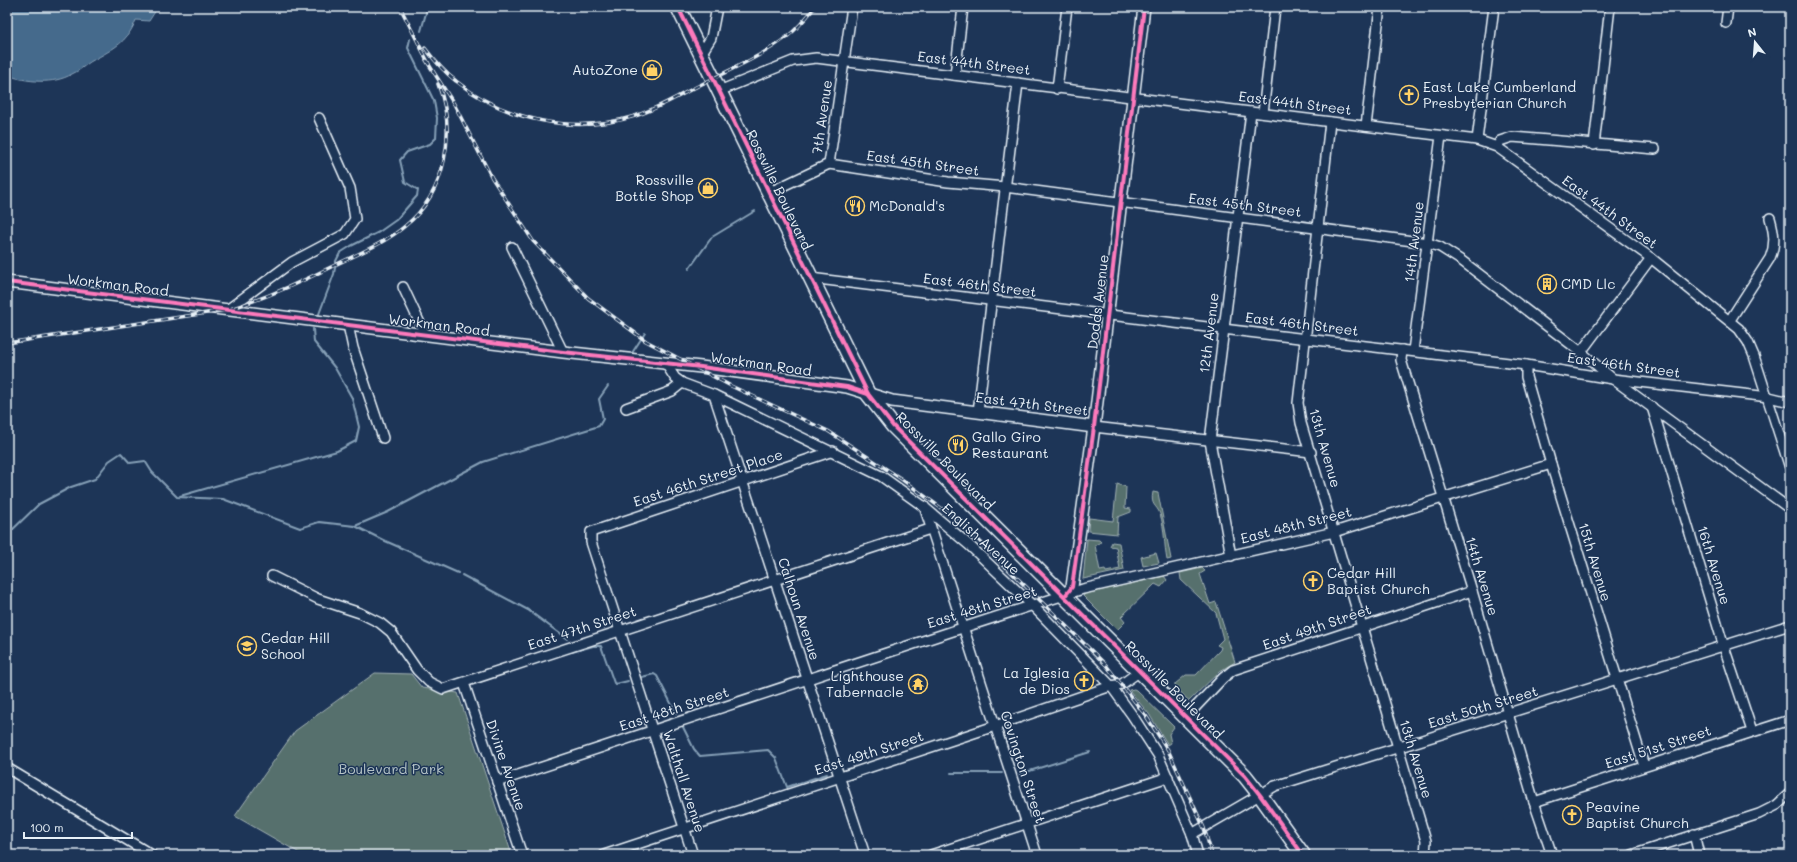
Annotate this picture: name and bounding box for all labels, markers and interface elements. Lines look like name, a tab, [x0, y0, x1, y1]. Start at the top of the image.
north arrow	[1735, 22, 1775, 62]
text: N	[1746, 24, 1758, 40]
street label: East 44th Street	[916, 46, 1032, 79]
shop icon: AutoZone	[641, 59, 663, 81]
place label: AutoZone	[572, 60, 638, 79]
place label: East Lake Cumberland Presbyterian Church	[1423, 77, 1576, 112]
street label: 7th Avenue	[807, 79, 836, 155]
church icon: East Lake Cumberland Presbyterian Church	[1398, 84, 1420, 106]
street label: East 44th Street	[1237, 86, 1353, 119]
street label: Rossville Boulevard	[742, 126, 817, 253]
street label: East 45th Street	[865, 145, 981, 180]
place label: Rossville Bottle Shop	[615, 170, 694, 205]
street label: East 44th Street	[1559, 170, 1662, 253]
shop icon: Rossville Bottle Shop	[697, 177, 719, 199]
street label: East 45th Street	[1187, 188, 1303, 221]
restaurant icon: McDonald's	[844, 195, 866, 217]
place label: McDonald's	[869, 196, 945, 215]
street label: 14th Avenue	[1399, 200, 1428, 284]
street label: Dodds Avenue	[1082, 253, 1113, 350]
street label: East 46th Street	[922, 268, 1038, 301]
street label: Workman Road	[66, 269, 170, 300]
building icon: CMD Llc	[1536, 273, 1558, 295]
place label: CMD Llc	[1561, 274, 1615, 293]
street label: 12th Avenue	[1194, 292, 1223, 374]
street label: East 46th Street	[1244, 307, 1360, 340]
street label: Workman Road	[387, 309, 491, 340]
street label: Workman Road	[709, 347, 813, 380]
street label: East 46th Street	[1566, 347, 1682, 382]
street label: East 47th Street	[975, 387, 1089, 420]
street label: 13th Avenue	[1305, 406, 1346, 490]
street label: Rossville Boulevard	[892, 407, 999, 514]
place label: Gallo Giro Restaurant	[972, 427, 1049, 462]
restaurant icon: Gallo Giro Restaurant	[947, 434, 969, 456]
street label: East 46th Street Place	[631, 444, 785, 511]
street label: English Avenue	[938, 498, 1025, 579]
street label: East 48th Street	[1238, 502, 1353, 548]
street label: 15th Avenue	[1574, 520, 1616, 604]
street label: 16th Avenue	[1693, 523, 1736, 607]
street label: 14th Avenue	[1461, 534, 1503, 618]
street label: Calhoun Avenue	[774, 555, 825, 663]
place label: Cedar Hill Baptist Church	[1327, 563, 1430, 598]
church icon: Cedar Hill Baptist Church	[1302, 570, 1324, 592]
street label: East 48th Street	[925, 581, 1039, 632]
street label: East 49th Street	[1260, 599, 1374, 654]
street label: East 47th Street	[525, 601, 639, 654]
place label: Cedar Hill School	[261, 628, 330, 663]
school or university icon: Cedar Hill School	[236, 635, 258, 657]
street label: Rossville Boulevard	[1121, 636, 1228, 743]
place label: La Iglesia de Dios	[1003, 663, 1070, 698]
place label: Lighthouse Tabernacle	[826, 666, 904, 701]
church icon: La Iglesia de Dios	[1073, 670, 1095, 692]
temple icon: Lighthouse Tabernacle	[907, 673, 929, 695]
street label: East 50th Street	[1426, 681, 1540, 732]
street label: East 48th Street	[617, 682, 731, 735]
street label: Covington Street	[996, 708, 1051, 825]
street label: Divine Avenue	[482, 717, 531, 813]
street label: 13th Avenue	[1395, 717, 1437, 801]
street label: East 51st Street	[1602, 720, 1713, 773]
street label: East 49th Street	[812, 726, 926, 779]
street label: Walthall Avenue	[659, 727, 710, 835]
park label: Boulevard Park	[338, 759, 444, 778]
place label: Peavine Baptist Church	[1586, 797, 1689, 832]
church icon: Peavine Baptist Church	[1561, 804, 1583, 826]
scale bar	[24, 814, 132, 840]
text: 100 m	[30, 819, 64, 835]

